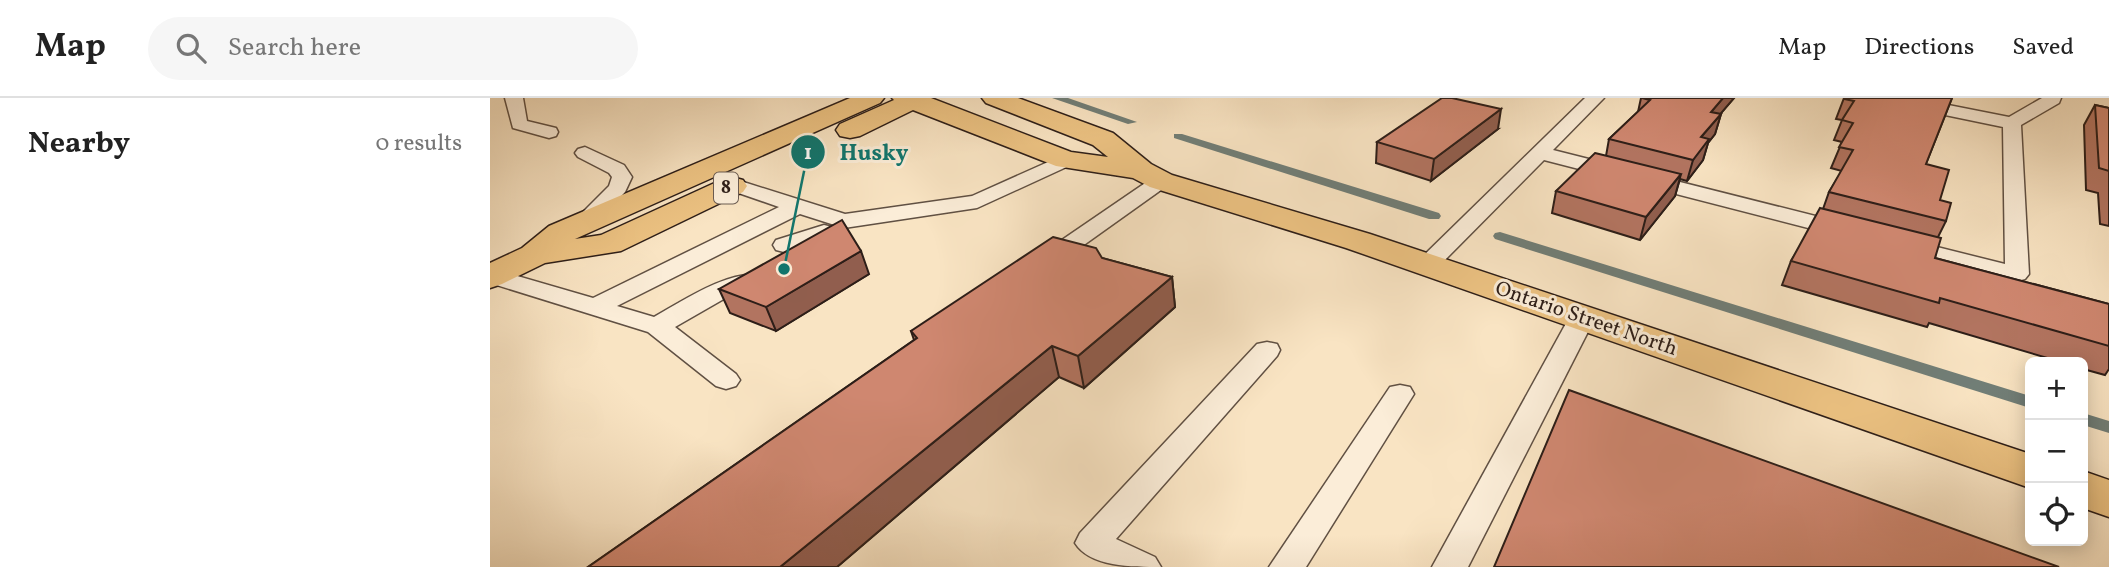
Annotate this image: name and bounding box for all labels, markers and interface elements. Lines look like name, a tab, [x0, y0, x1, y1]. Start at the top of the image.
search box	[148, 17, 638, 80]
text: Map	[35, 25, 106, 71]
icon: search	[172, 29, 210, 67]
text: Search here	[228, 30, 361, 66]
text: Map	[1778, 31, 1826, 65]
text: Directions	[1864, 31, 1974, 65]
text: Saved	[2012, 31, 2074, 65]
text: Nearby	[28, 123, 130, 165]
text: 0 results	[375, 128, 462, 160]
callout: Husky	[790, 130, 922, 174]
text: Husky	[839, 138, 909, 170]
text: 1	[804, 139, 812, 168]
road number: 8	[714, 172, 738, 204]
street label: Ontario Street North	[1491, 274, 1681, 364]
map controls	[2025, 357, 2088, 546]
button: +	[2025, 357, 2088, 420]
button: −	[2025, 420, 2088, 483]
button: locate	[2025, 483, 2088, 546]

